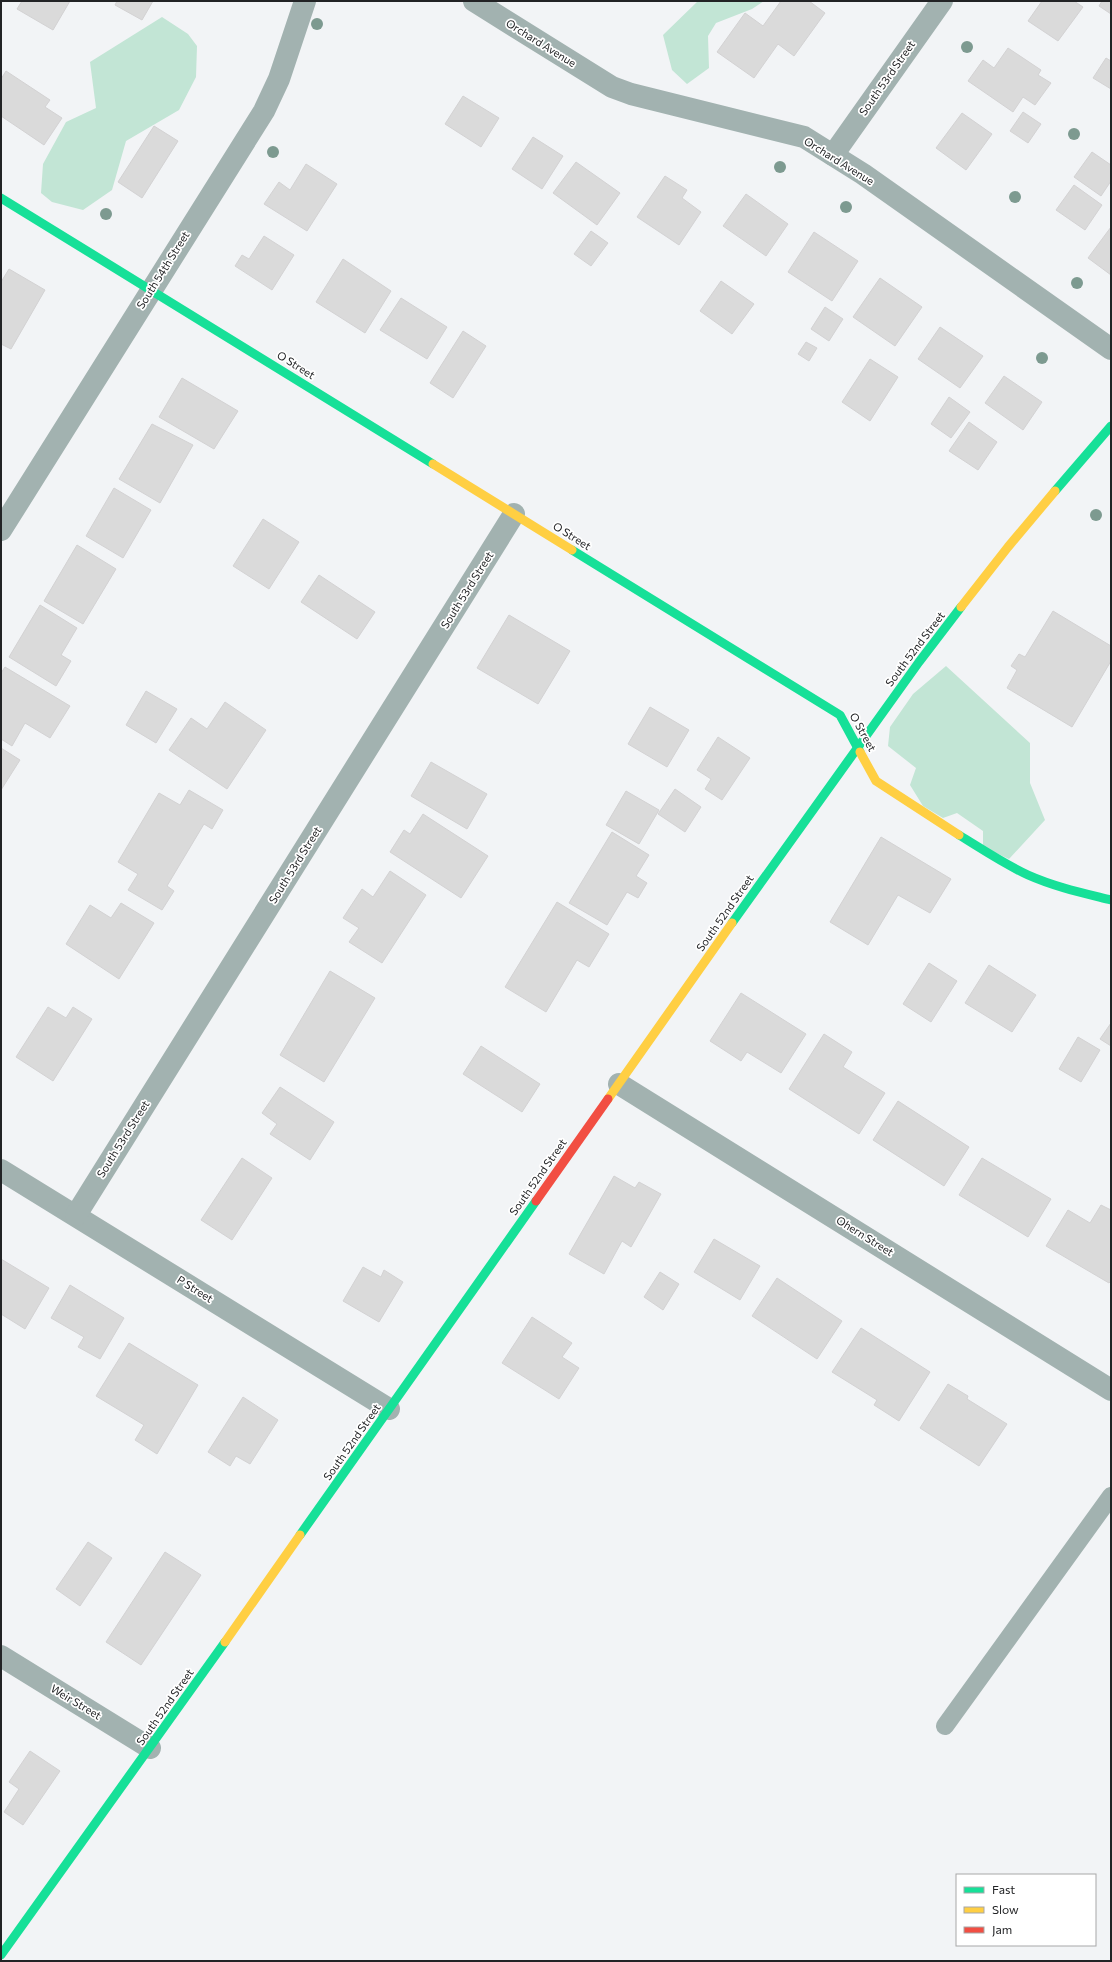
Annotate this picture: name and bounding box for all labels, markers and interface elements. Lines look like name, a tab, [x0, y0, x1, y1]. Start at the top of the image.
street label: Orchard Avenue	[504, 16, 579, 69]
street label: South 53rd Street	[856, 37, 918, 118]
street label: Orchard Avenue	[802, 134, 877, 187]
street label: South 54th Street	[133, 228, 192, 311]
street label: O Street	[275, 348, 318, 382]
street label: O Street	[551, 519, 594, 553]
street label: South 53rd Street	[438, 548, 496, 631]
street label: South 52nd Street	[882, 608, 947, 689]
street label: O Street	[848, 710, 880, 754]
street label: South 53rd Street	[266, 823, 324, 906]
street label: South 52nd Street	[693, 872, 756, 953]
street label: South 53rd Street	[94, 1097, 152, 1180]
street label: South 52nd Street	[506, 1136, 569, 1217]
street label: Ohern Street	[834, 1213, 897, 1259]
street label: P Street	[175, 1272, 216, 1305]
street label: South 52nd Street	[320, 1401, 383, 1482]
street label: South 52nd Street	[133, 1666, 196, 1747]
street label: Weir Street	[49, 1681, 104, 1722]
legend	[956, 1874, 1096, 1946]
text: Fast	[992, 1882, 1015, 1896]
text: Slow	[992, 1902, 1019, 1916]
text: Jam	[992, 1922, 1012, 1937]

